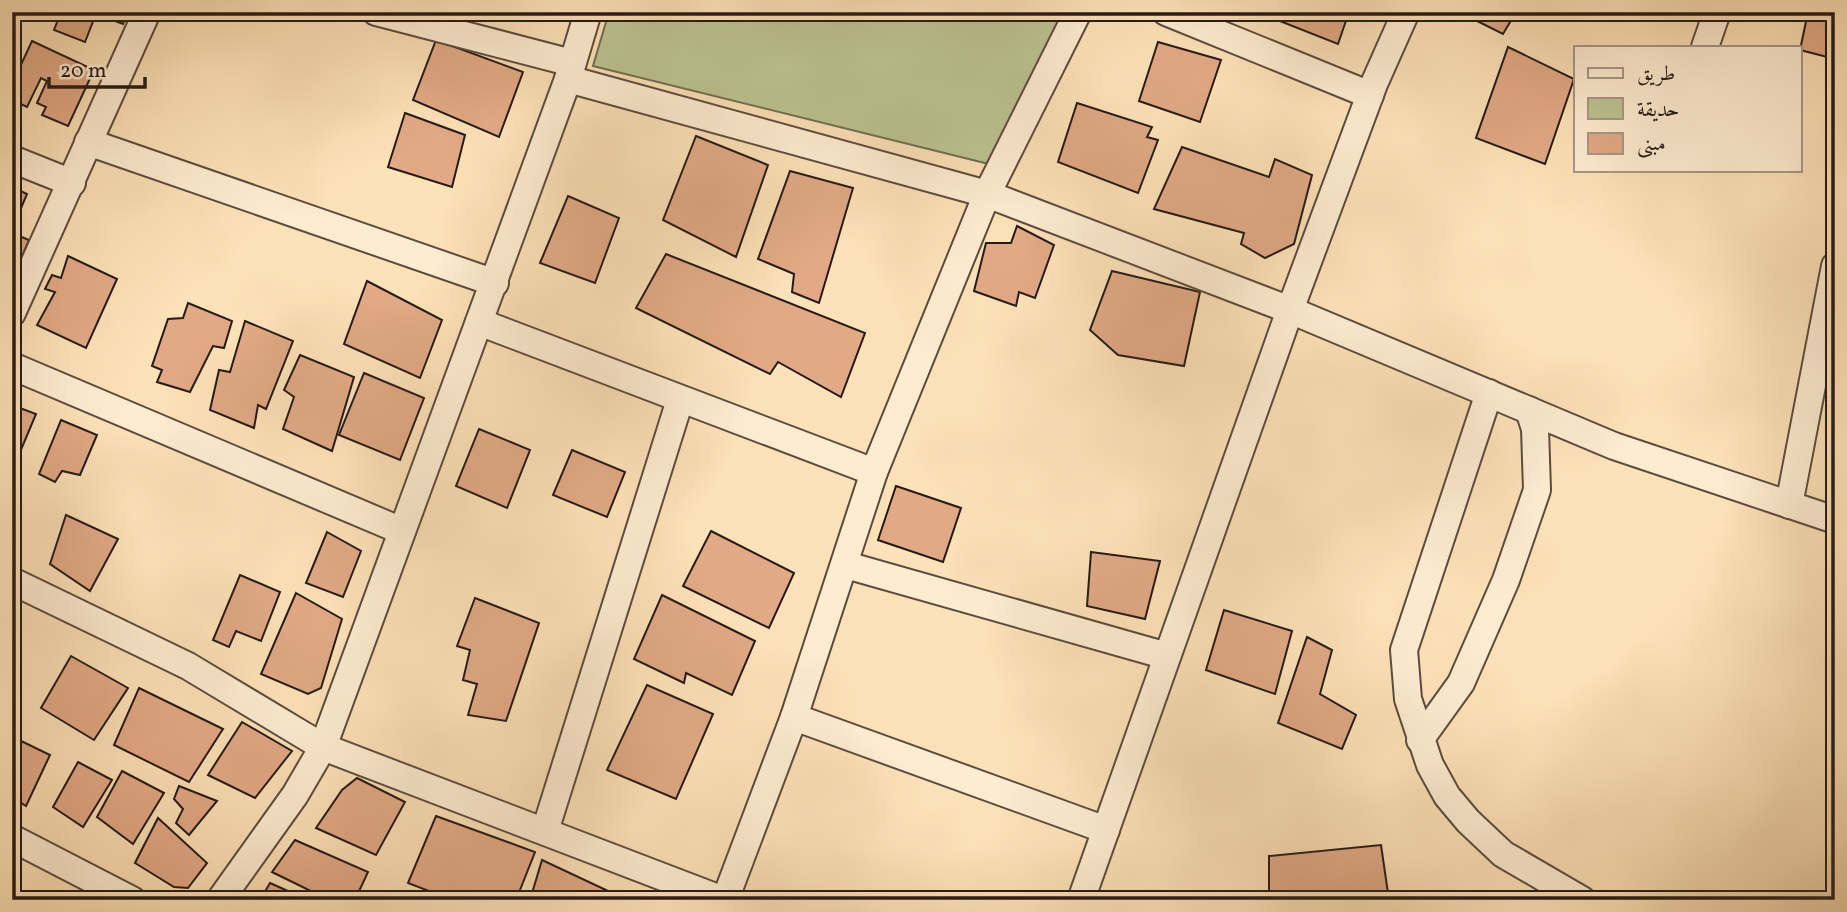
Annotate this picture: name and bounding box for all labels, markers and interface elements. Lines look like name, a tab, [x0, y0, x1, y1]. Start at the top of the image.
scale bar	[49, 46, 145, 90]
legend	[1574, 46, 1801, 172]
text: 20 m	[60, 57, 106, 86]
text: طريق	[1637, 60, 1675, 89]
text: حديقة	[1637, 96, 1680, 125]
text: مبنى	[1637, 130, 1666, 159]

